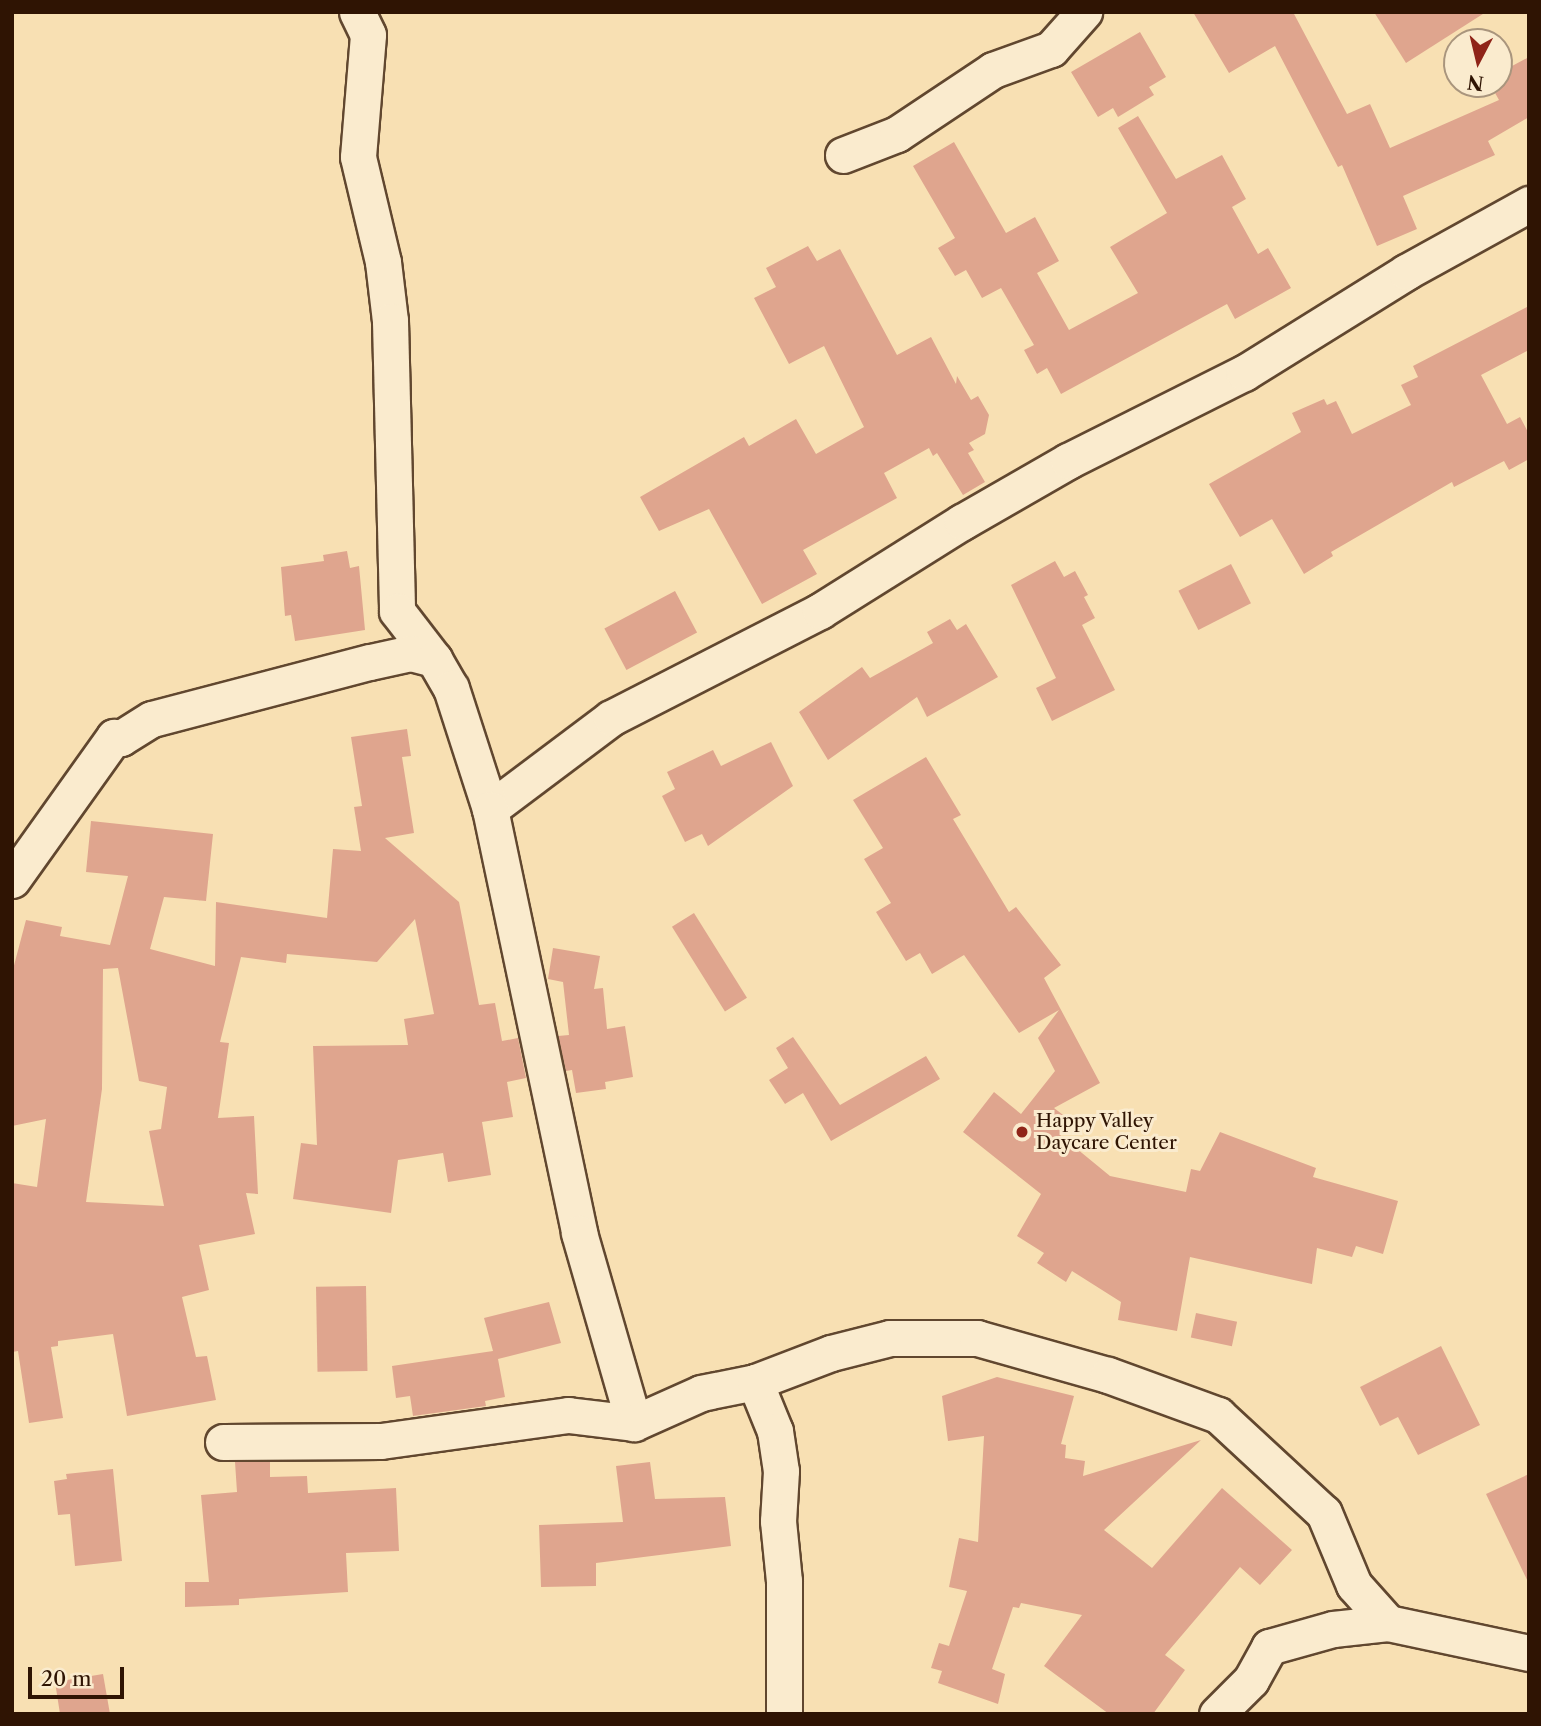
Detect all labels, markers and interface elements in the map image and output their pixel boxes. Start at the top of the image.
north arrow [1443,28,1513,98]
text: N [1466,70,1485,95]
place label: Happy Valley Daycare Center [1036,1110,1177,1154]
marker: Happy Valley Daycare Center [1014,1124,1030,1140]
scale bar [32,1652,128,1696]
text: 20 m [41,1666,92,1691]

